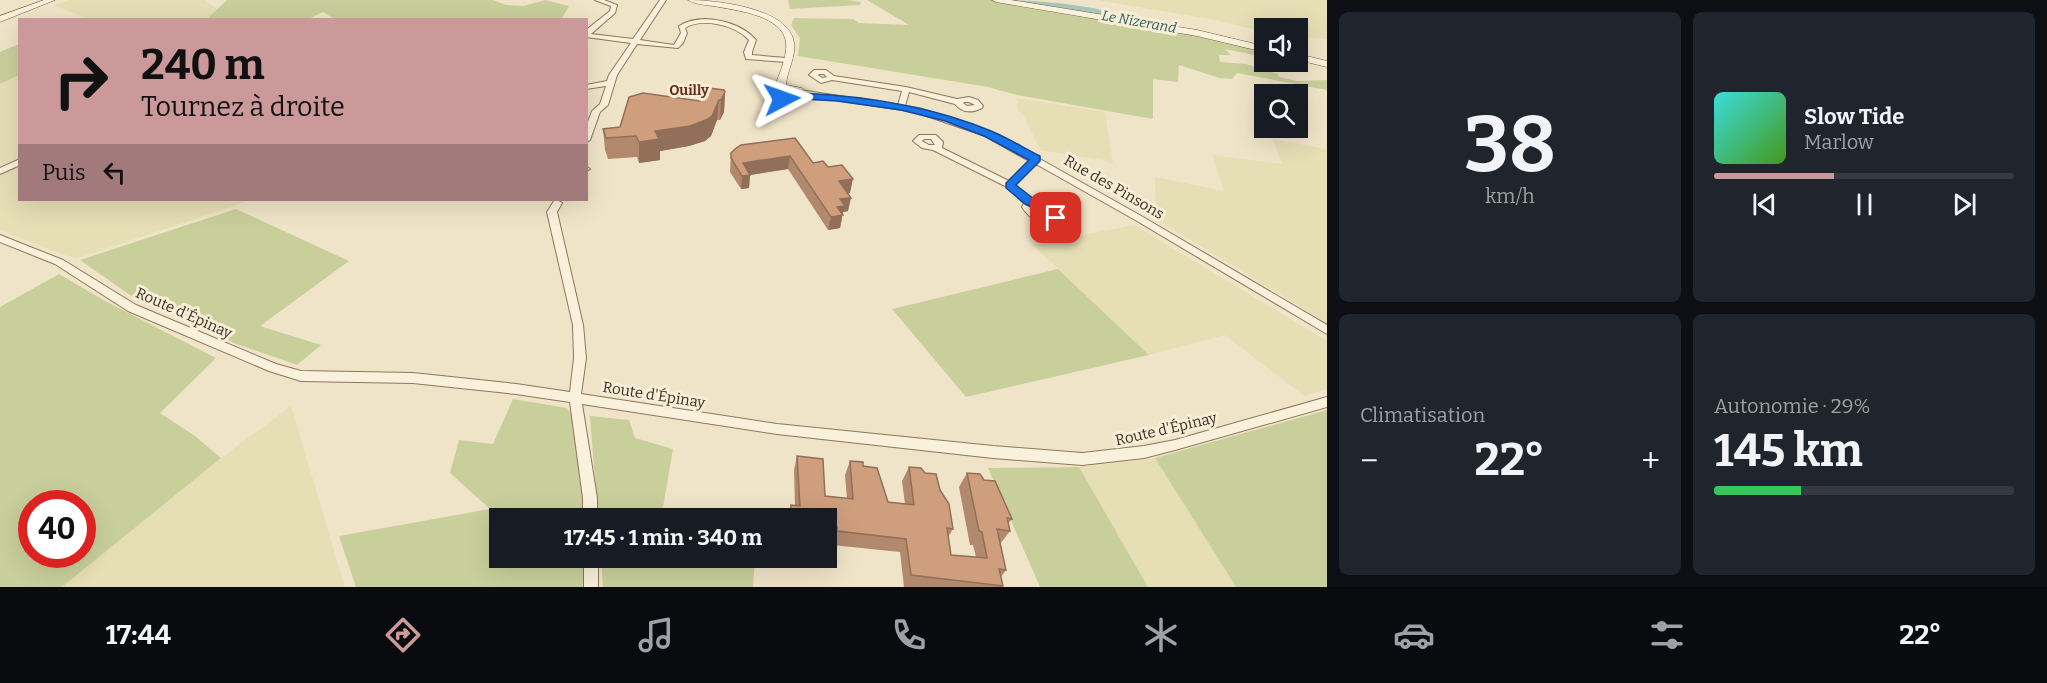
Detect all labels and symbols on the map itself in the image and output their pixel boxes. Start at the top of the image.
water label: Le Nizerand [1100,7,1178,37]
position arrow [750,67,814,131]
district label: Ouilly [669,82,709,99]
street label: Rue des Pinsons [1061,151,1167,223]
pin [1030,192,1081,243]
street label: Route d'Épinay [133,284,235,342]
street label: Route d'Épinay [601,378,707,412]
street label: Route d'Épinay [1113,409,1219,449]
speed limit sign: 40 [18,490,96,568]

